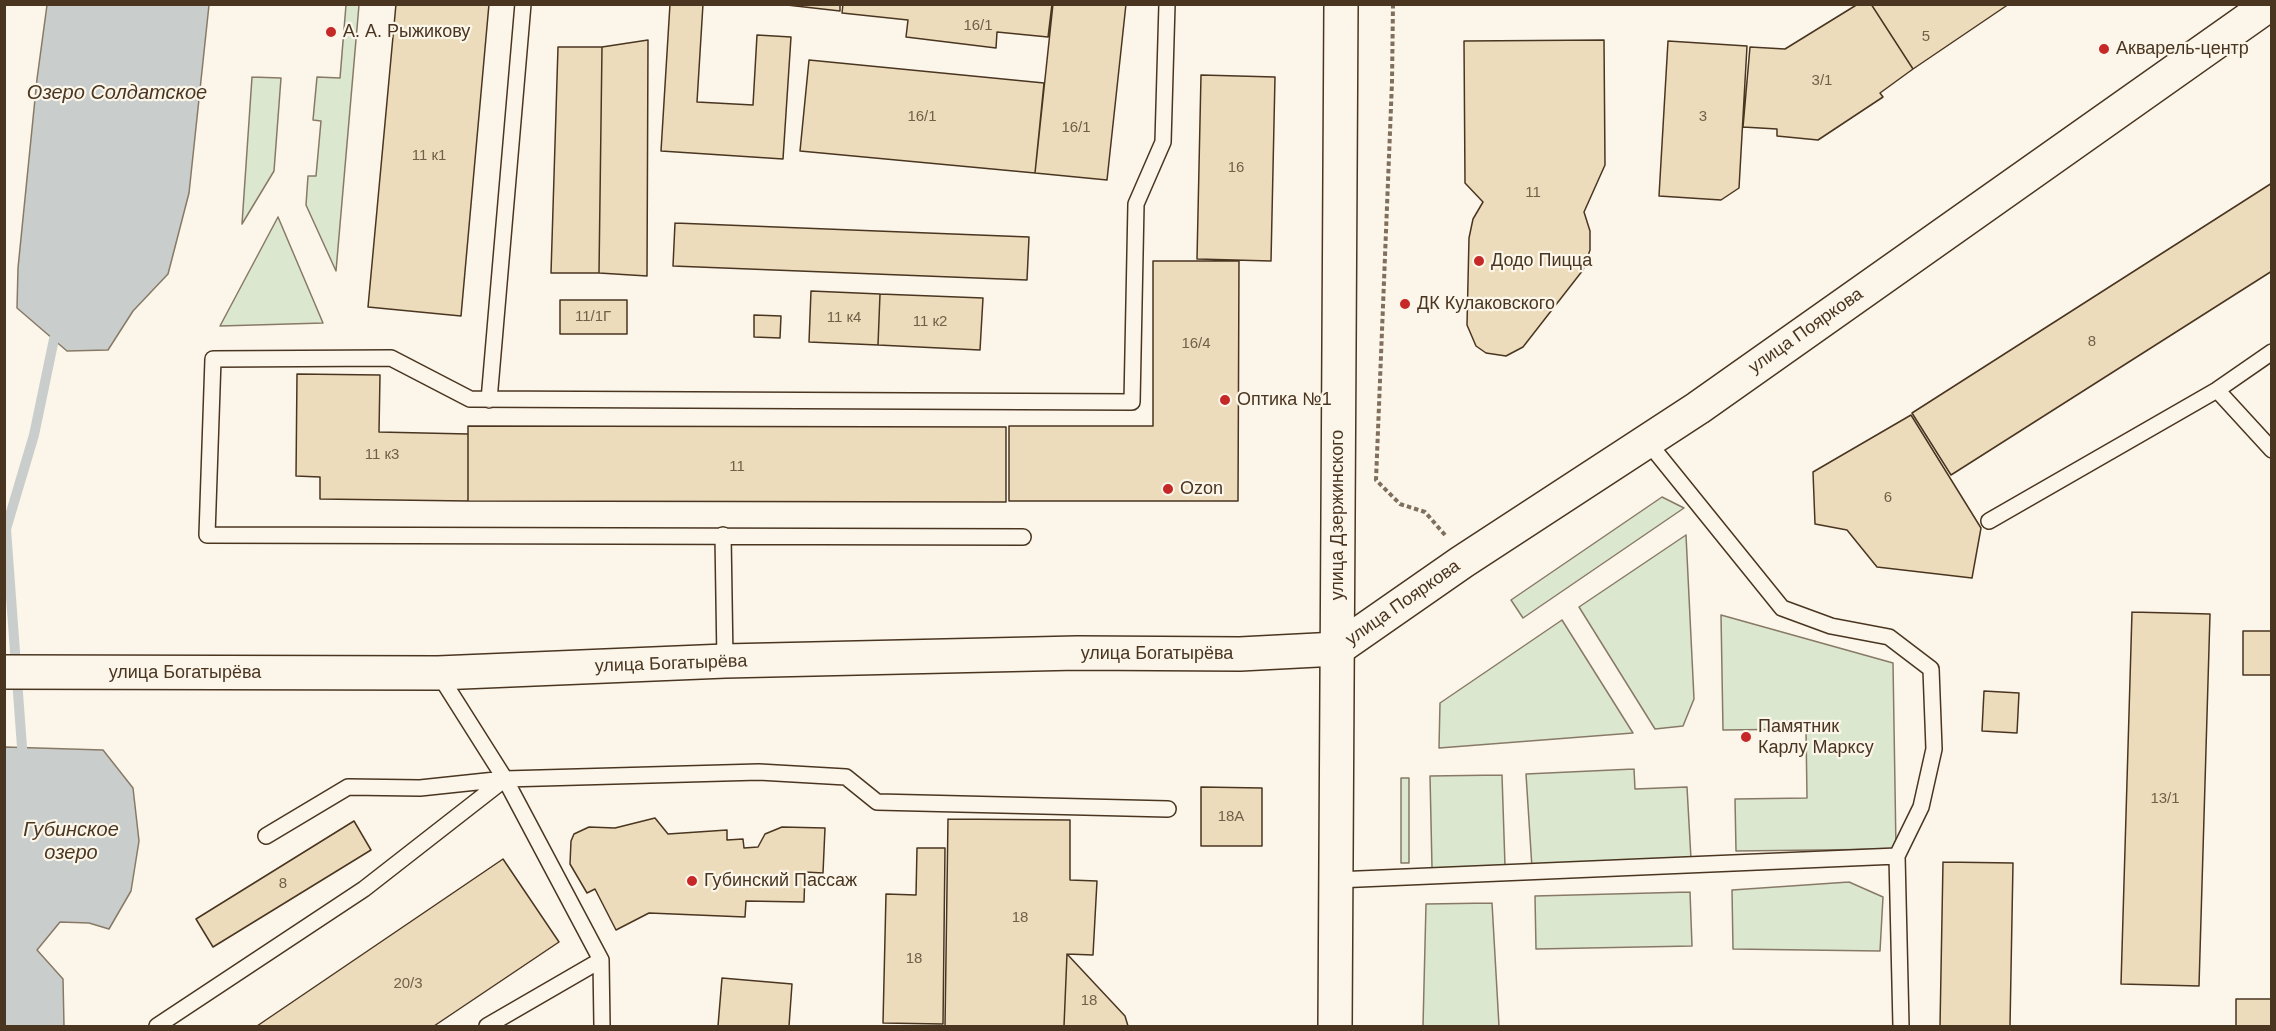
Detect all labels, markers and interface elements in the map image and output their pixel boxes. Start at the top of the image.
house number: 16/1 [963,17,993,35]
place label: А. А. Рыжикову [343,21,470,43]
marker: А. А. Рыжикову [324,25,338,39]
house number: 5 [1922,28,1930,46]
place label: Акварель-центр [2116,38,2249,60]
marker: Акварель-центр [2097,42,2111,56]
house number: 3/1 [1812,72,1832,90]
water label: Озеро Солдатское [27,81,207,105]
house number: 16/1 [907,108,937,126]
house number: 3 [1699,108,1707,126]
house number: 16/1 [1061,119,1091,137]
house number: 11 к1 [412,147,446,165]
house number: 16 [1228,159,1244,177]
house number: 11 [1525,184,1541,202]
place label: Додо Пицца [1491,250,1592,272]
marker: Додо Пицца [1472,254,1486,268]
street label: улица Пояркова [1745,284,1867,378]
place label: ДК Кулаковского [1417,293,1555,315]
marker: ДК Кулаковского [1398,297,1412,311]
house number: 11/1Г [575,308,611,326]
house number: 11 к4 [827,309,861,327]
house number: 11 к2 [913,313,947,331]
house number: 8 [2088,333,2096,351]
house number: 16/4 [1181,335,1211,353]
place label: Оптика №1 [1237,389,1332,411]
marker: Оптика №1 [1218,393,1232,407]
street label: улица Дзержинского [1327,430,1349,600]
house number: 11 к3 [365,446,399,464]
house number: 11 [729,458,745,476]
place label: Ozon [1180,478,1223,500]
marker: Ozon [1161,482,1175,496]
house number: 6 [1884,489,1892,507]
street label: улица Пояркова [1342,556,1464,650]
street label: улица Богатырёва [1081,643,1233,665]
street label: улица Богатырёва [594,651,748,677]
street label: улица Богатырёва [109,662,261,684]
place label: Памятник Карлу Марксу [1758,716,1874,758]
marker: Памятник Карлу Марксу [1739,730,1753,744]
house number: 13/1 [2150,790,2180,808]
house number: 18А [1218,808,1244,826]
water label: Губинское озеро [23,818,119,865]
place label: Губинский Пассаж [704,870,857,892]
marker: Губинский Пассаж [685,874,699,888]
house number: 8 [279,875,287,893]
house number: 18 [1012,909,1028,927]
house number: 18 [906,950,922,968]
house number: 20/3 [393,975,423,993]
house number: 18 [1081,992,1097,1010]

